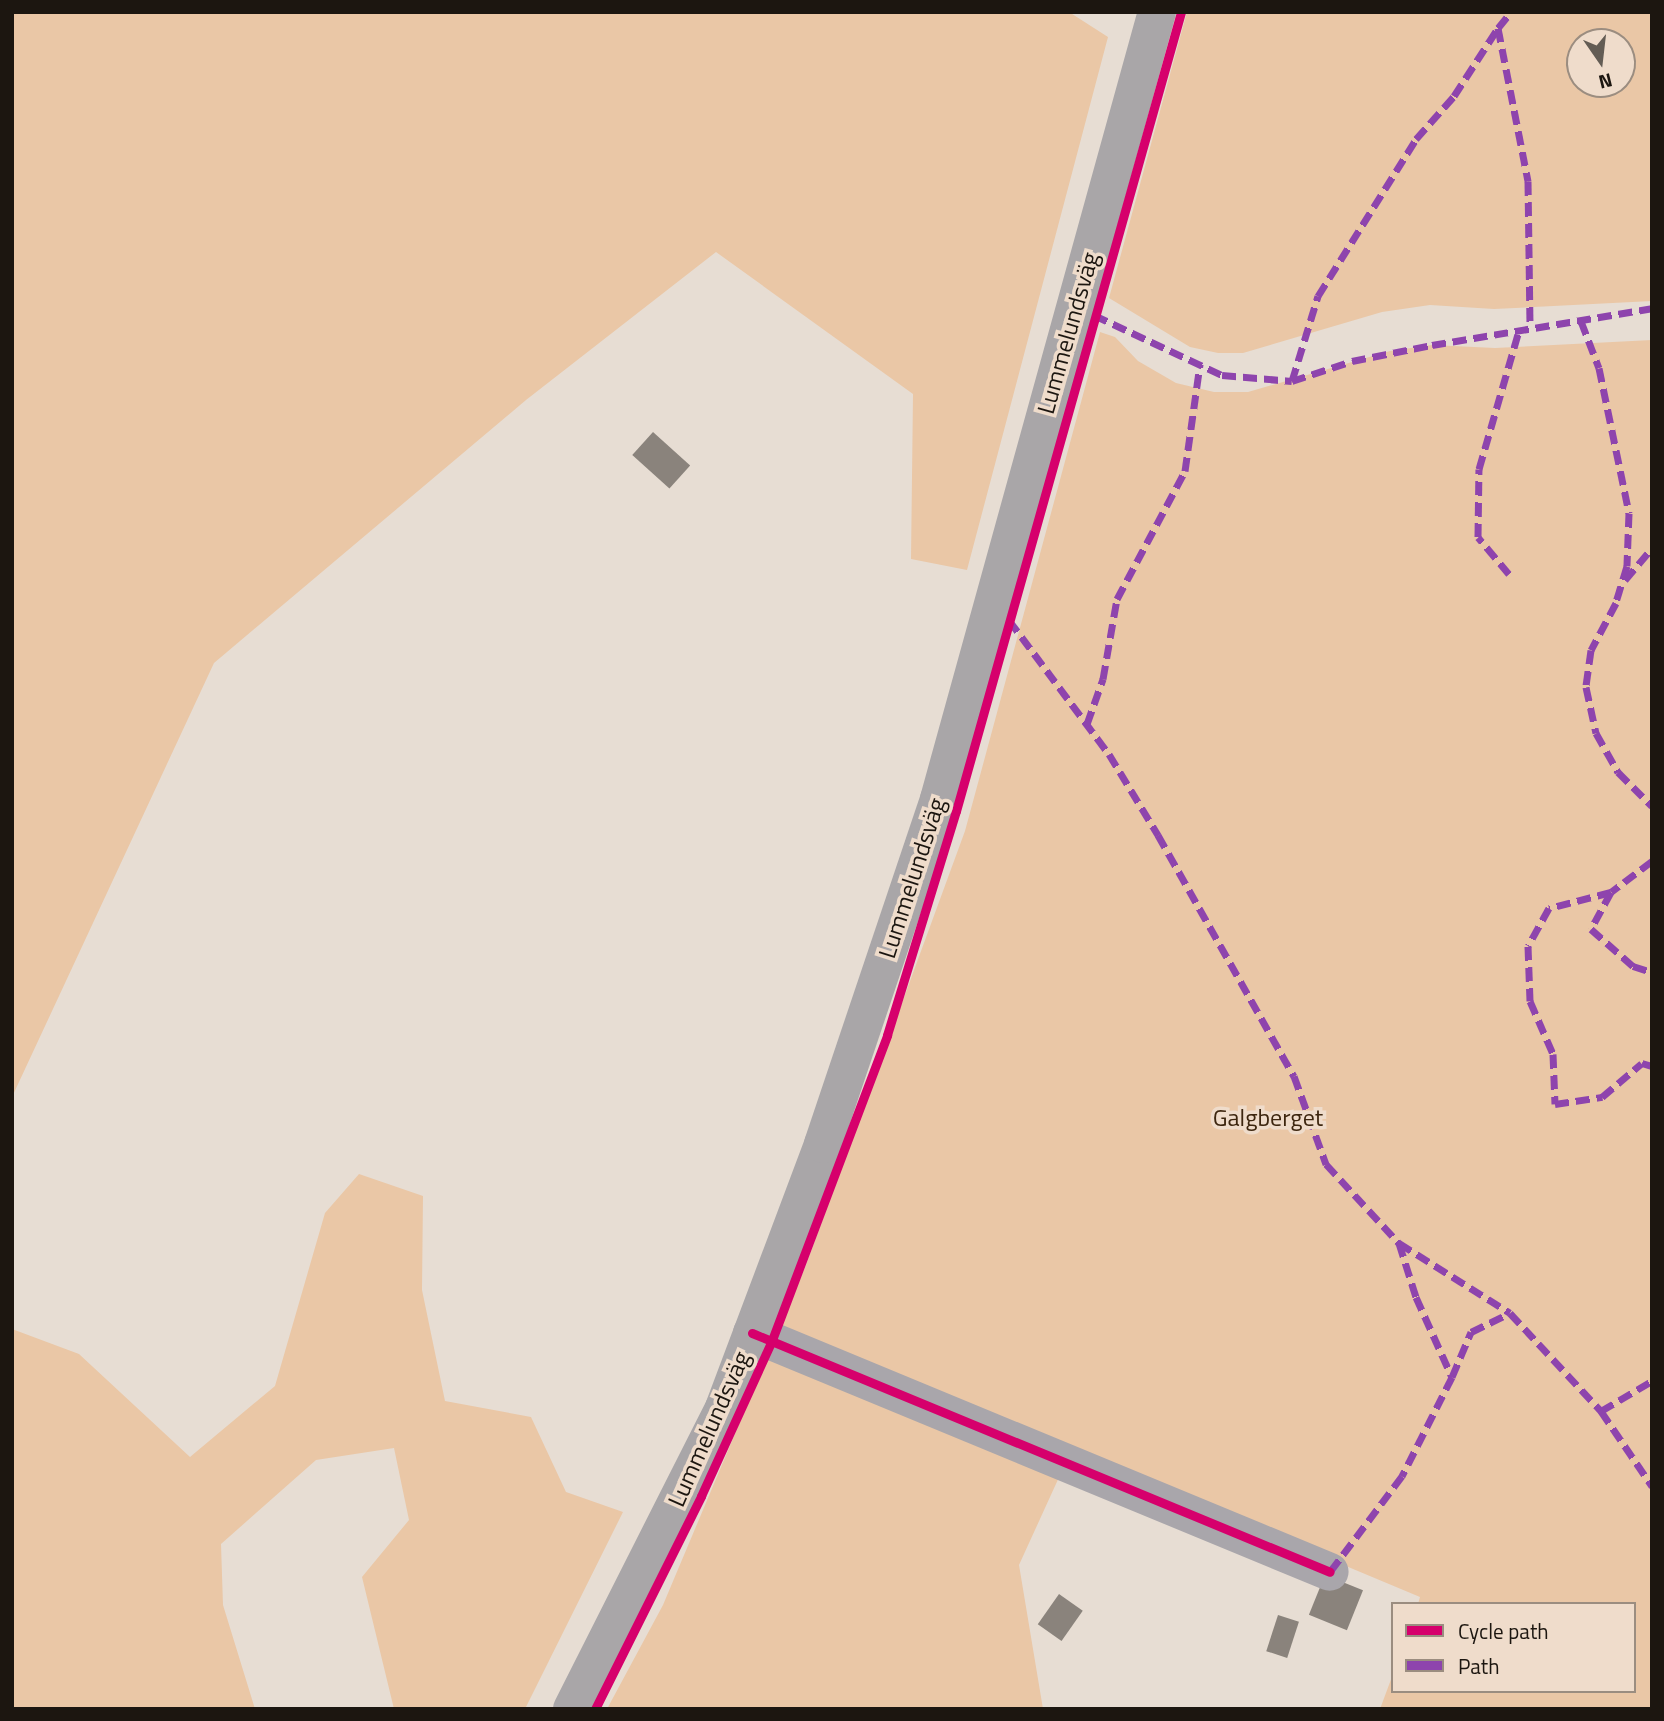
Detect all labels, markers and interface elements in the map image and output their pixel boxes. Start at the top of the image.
north arrow [1566,28,1636,98]
text: N [1596,66,1616,98]
street label: Lummelundsväg [1031,249,1105,417]
street label: Lummelundsväg [873,794,951,962]
park label: Galgberget [1213,1104,1323,1132]
street label: Lummelundsväg [662,1347,756,1511]
legend [1391,1602,1636,1693]
text: Cycle path [1458,1615,1549,1647]
text: Path [1458,1650,1500,1682]

